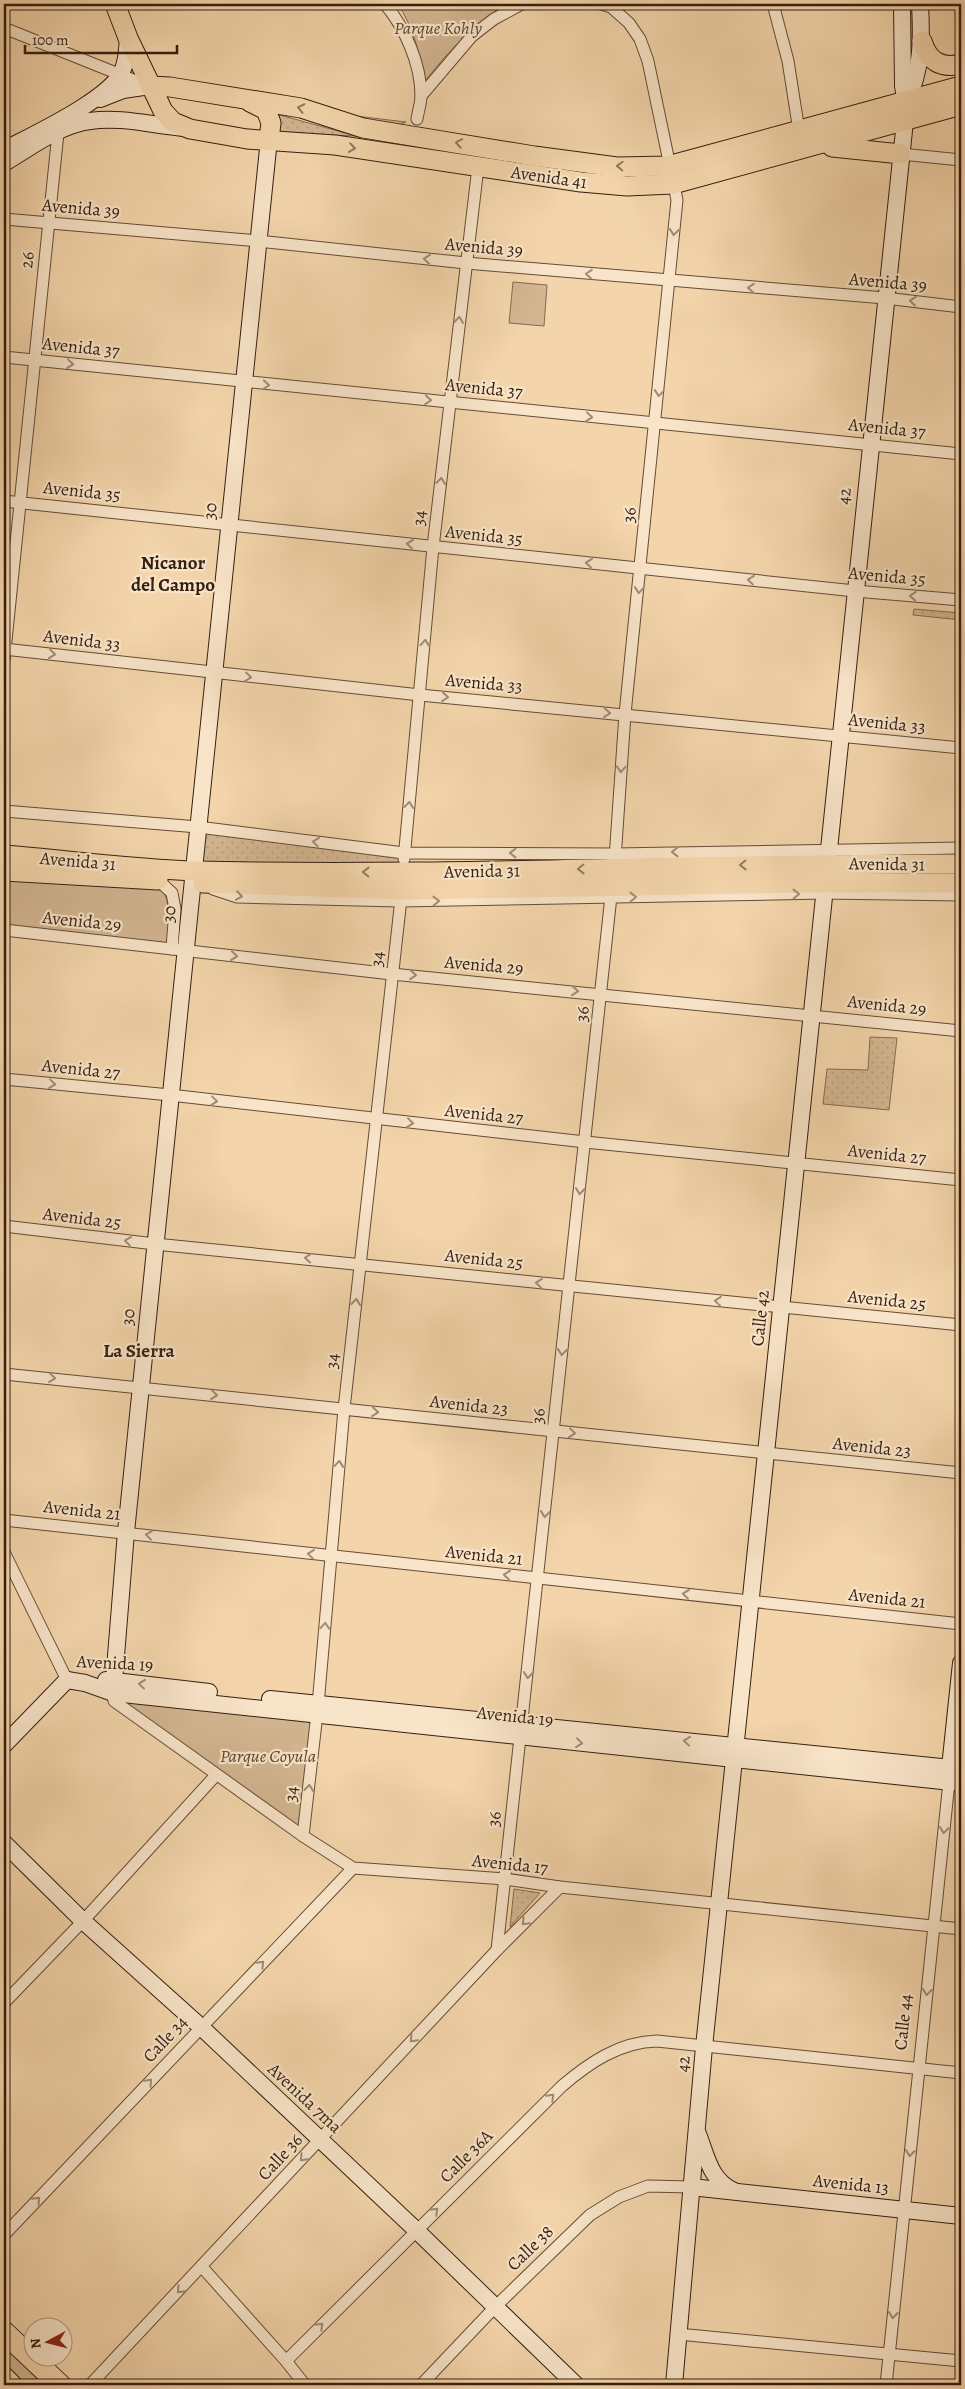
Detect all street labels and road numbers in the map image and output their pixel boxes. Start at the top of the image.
street label: Avenida 41 [508,160,589,194]
street label: Avenida 39 [40,193,121,223]
street label: Avenida 39 [443,232,524,262]
street label: 26 [14,250,40,270]
street label: Avenida 39 [847,267,928,297]
street label: Avenida 37 [40,331,121,363]
street label: Avenida 37 [443,372,524,404]
street label: Avenida 37 [846,412,927,444]
street label: Avenida 35 [41,475,122,507]
street label: 42 [831,486,857,506]
street label: 30 [197,501,223,521]
street label: 36 [616,506,642,524]
street label: 34 [406,509,432,527]
street label: Avenida 35 [443,519,524,551]
street label: Avenida 35 [846,561,927,591]
street label: Avenida 33 [41,623,122,657]
street label: Avenida 33 [443,668,524,698]
street label: Avenida 33 [846,707,927,739]
street label: Avenida 31 [38,846,117,876]
street label: Avenida 31 [848,851,925,877]
street label: Avenida 31 [443,858,520,884]
street label: 30 [156,904,182,924]
street label: Avenida 29 [40,905,123,937]
street label: 34 [364,950,390,968]
street label: Avenida 29 [442,950,525,980]
street label: Avenida 29 [845,989,928,1021]
street label: 36 [569,1005,595,1023]
street label: Avenida 27 [40,1053,122,1085]
street label: Avenida 27 [443,1098,525,1130]
street label: Avenida 27 [846,1138,928,1170]
street label: Avenida 25 [40,1201,123,1235]
street label: Avenida 25 [443,1243,524,1275]
street label: Avenida 25 [846,1284,927,1316]
street label: Calle 42 [745,1288,775,1347]
street label: 30 [115,1307,141,1327]
street label: 34 [319,1352,345,1370]
street label: Avenida 23 [428,1389,509,1421]
street label: 36 [525,1407,551,1425]
street label: Avenida 23 [831,1431,912,1463]
street label: Avenida 21 [41,1494,122,1526]
street label: Avenida 21 [443,1539,524,1571]
street label: Avenida 21 [846,1582,927,1614]
street label: Avenida 19 [75,1649,154,1677]
street label: Avenida 19 [475,1700,554,1732]
street label: 34 [278,1785,304,1803]
street label: 36 [481,1810,507,1828]
street label: Avenida 17 [470,1848,550,1880]
street label: Calle 44 [888,1993,918,2051]
street label: Calle 34 [137,2010,193,2068]
street label: 42 [670,2054,696,2073]
street label: Avenida 7ma [262,2057,348,2139]
street label: Calle 36A [434,2124,498,2188]
street label: Calle 36 [252,2128,308,2186]
street label: Avenida 13 [811,2168,890,2200]
street label: Calle 38 [501,2220,559,2276]

